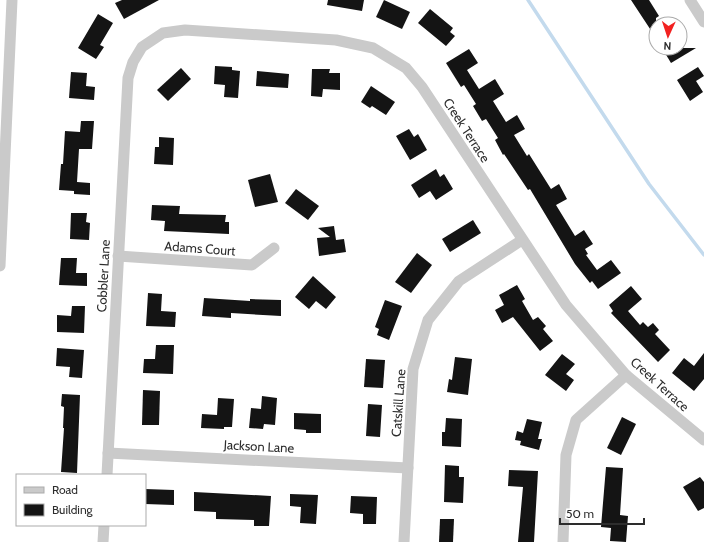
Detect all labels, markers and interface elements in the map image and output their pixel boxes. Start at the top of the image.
north arrow [648,16,688,56]
text: N [663,39,672,53]
street label: Creek Terrace [440,95,494,165]
street label: Adams Court [164,238,237,259]
street label: Cobbler Lane [93,239,113,313]
street label: Creek Terrace [627,354,693,415]
street label: Catskill Lane [388,368,408,438]
street label: Jackson Lane [222,436,295,456]
legend [16,474,146,526]
text: Road [52,482,78,497]
scale bar [560,500,644,526]
text: Building [52,502,94,517]
text: 50 m [566,506,594,521]

